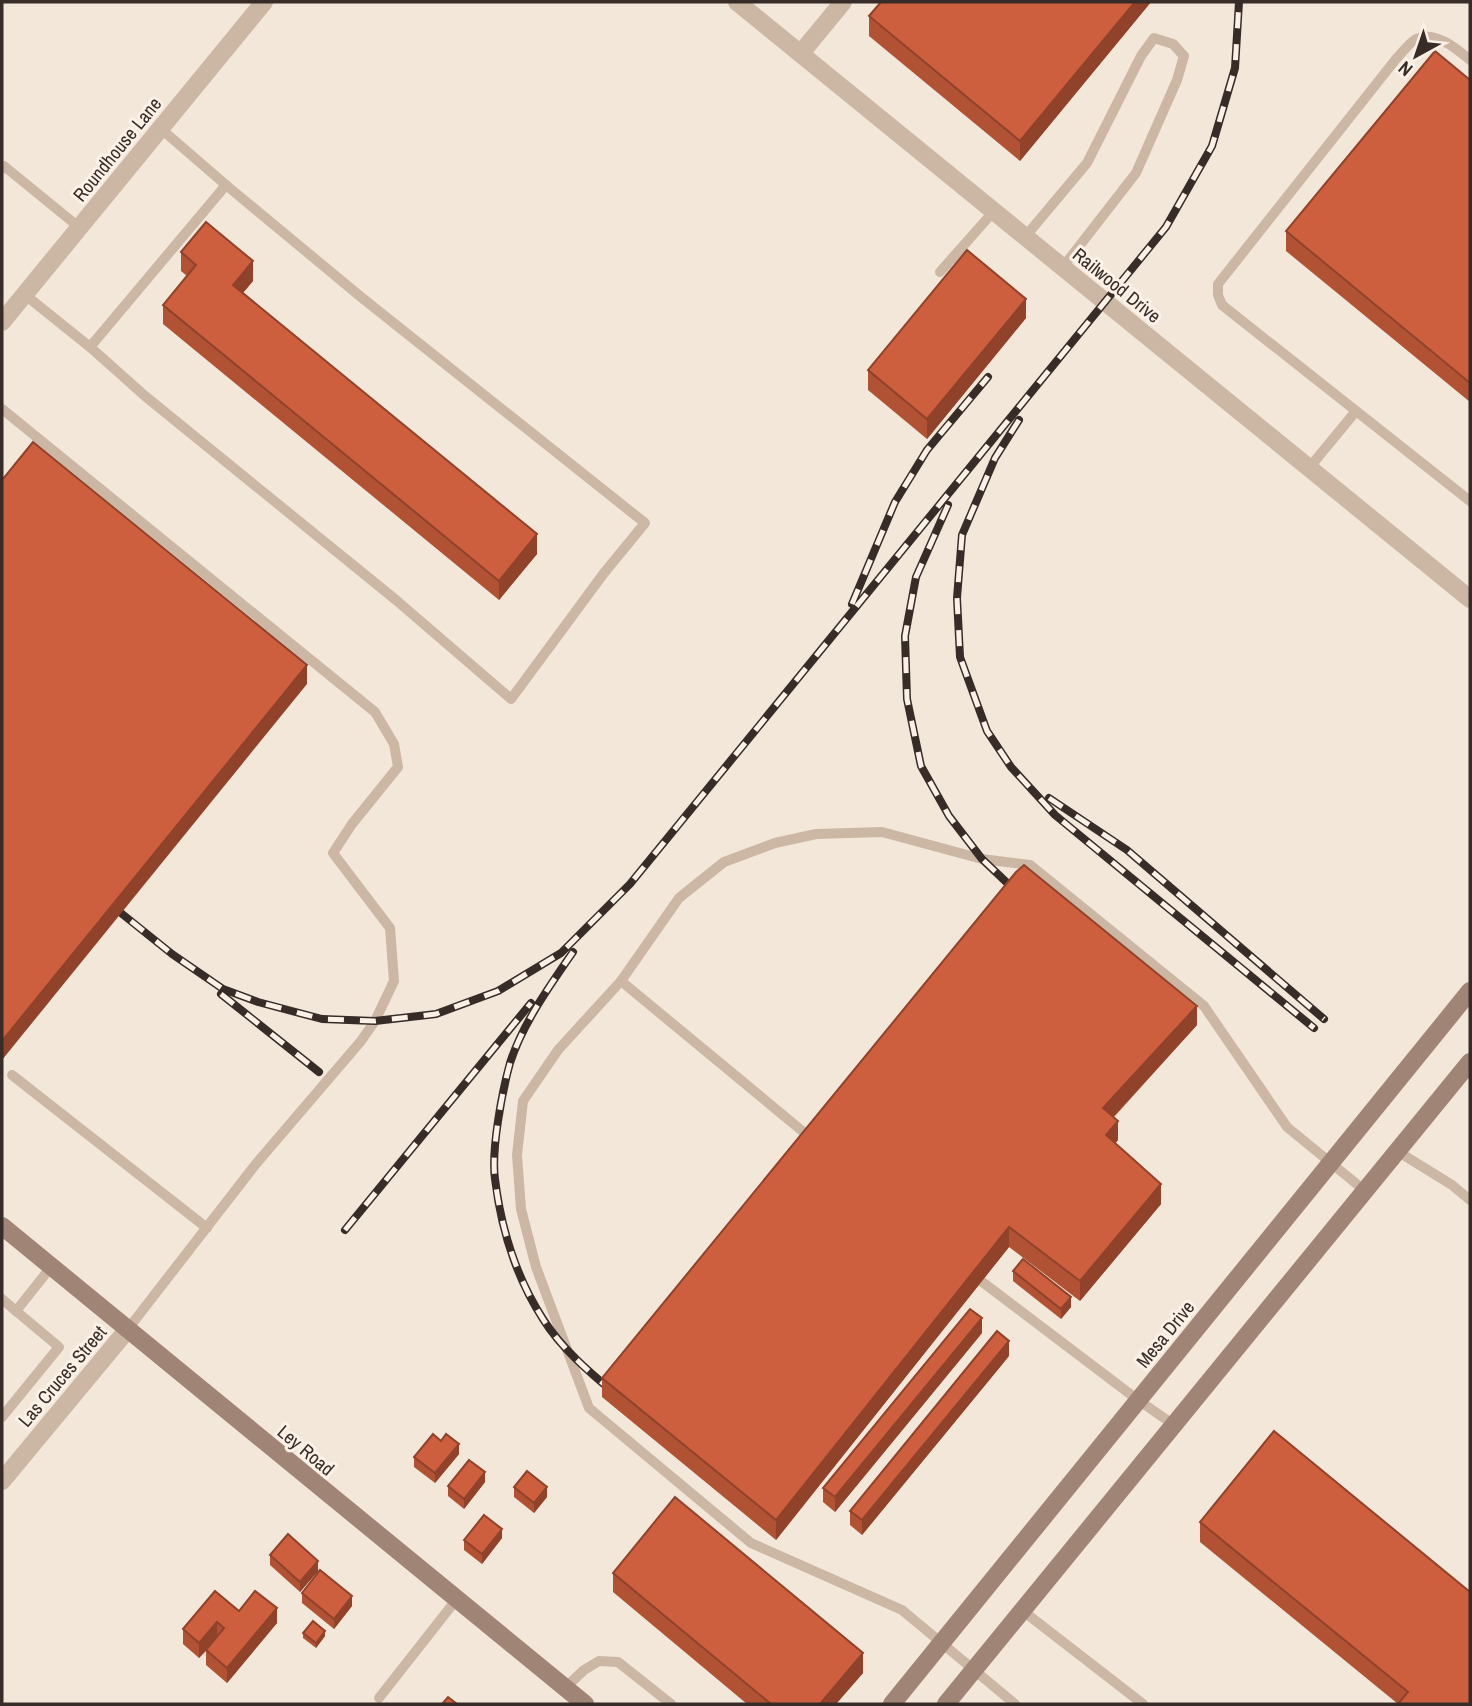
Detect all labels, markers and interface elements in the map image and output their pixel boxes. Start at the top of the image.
north arrow [1381,21,1451,91]
text: N [1392,55,1418,83]
street label: Roundhouse Lane [67,91,167,207]
street label: Railwood Drive [1067,241,1167,329]
street label: Mesa Drive [1130,1295,1200,1373]
street label: Las Cruces Street [12,1319,112,1432]
street label: Ley Road [272,1419,340,1481]

